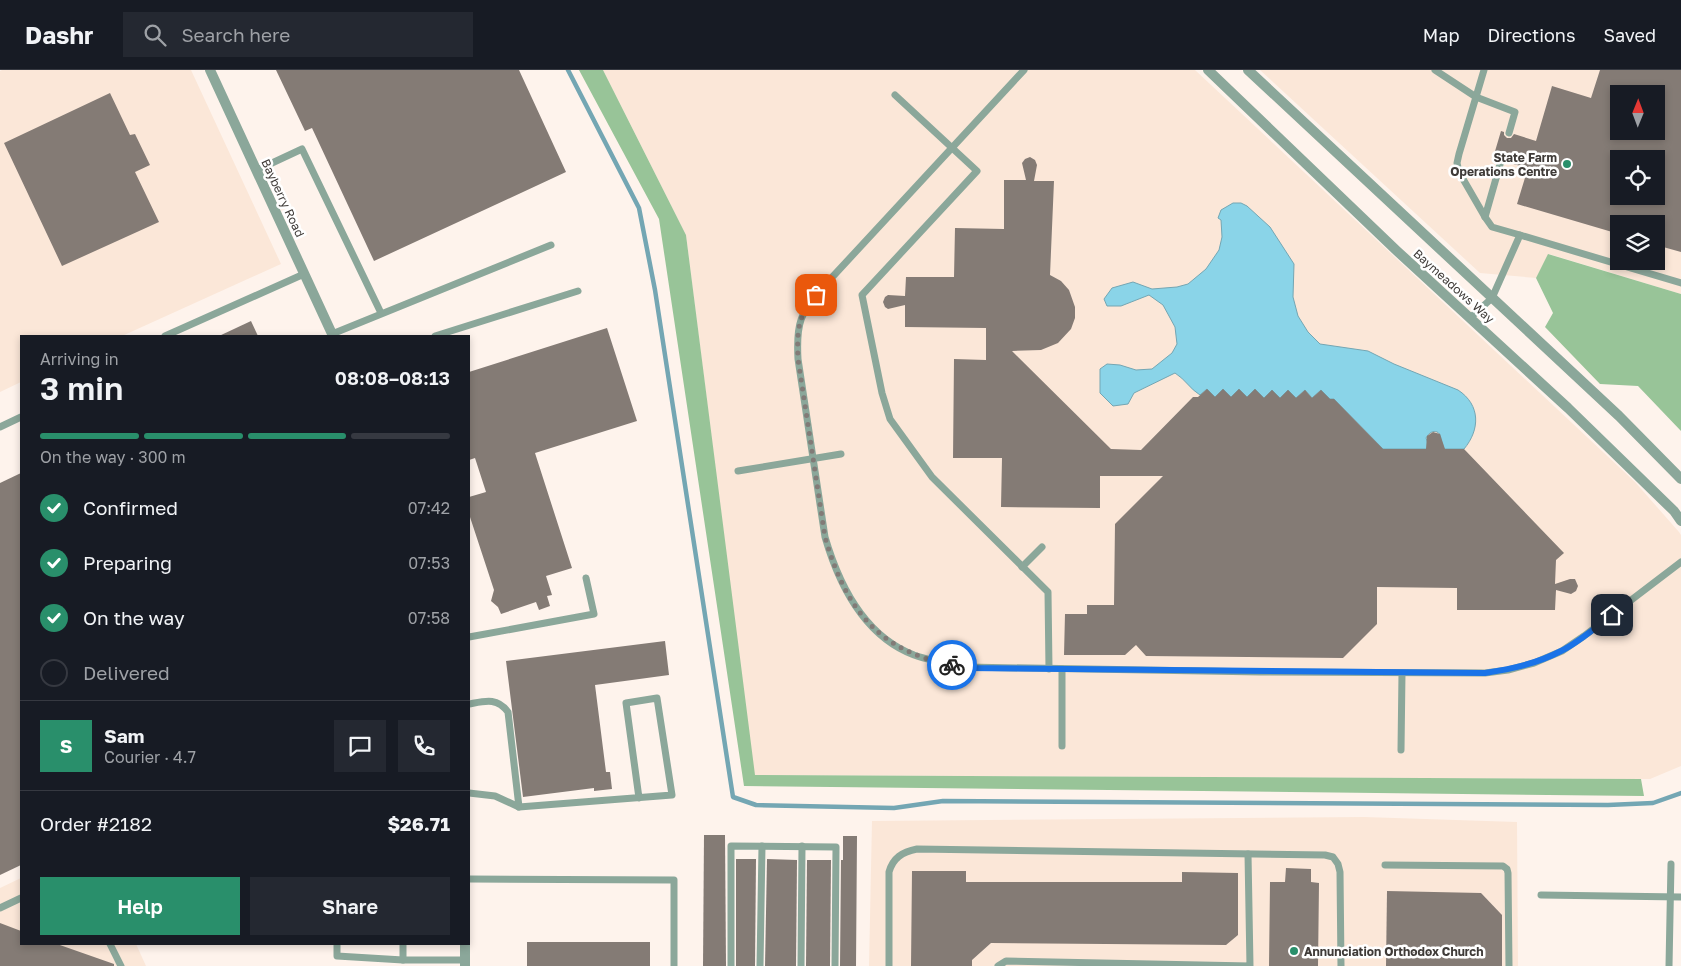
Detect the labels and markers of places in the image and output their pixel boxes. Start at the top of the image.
place label: State Farm Operations Centre [1450,150,1557,179]
marker: State Farm Operations Centre [1561,158,1573,170]
pin [795,274,837,316]
pin [1591,594,1633,636]
place label: Annunciation Orthodox Church [1304,944,1483,959]
marker: Annunciation Orthodox Church [1288,945,1300,957]

